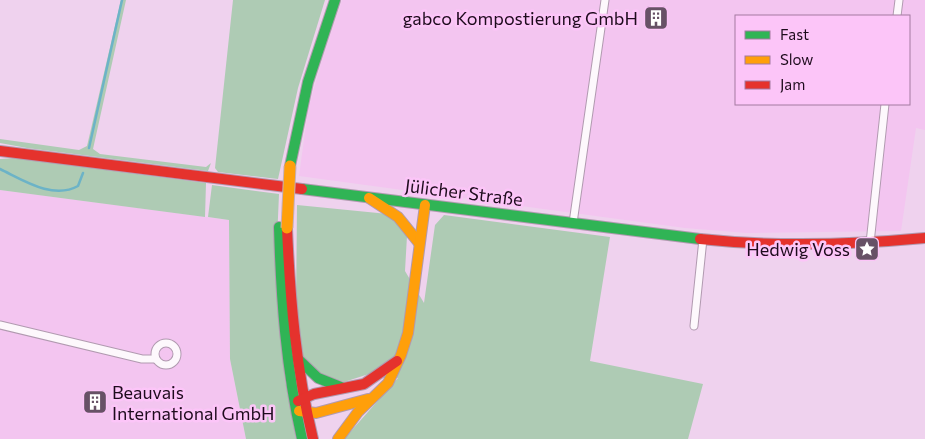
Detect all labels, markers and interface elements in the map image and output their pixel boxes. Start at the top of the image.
building icon: gabco Kompostierung GmbH [643,5,669,31]
place label: gabco Kompostierung GmbH [403,7,638,29]
legend [735,15,910,105]
text: Fast [780,25,809,43]
text: Slow [780,50,813,68]
text: Jam [780,75,805,93]
street label: Jülicher Straße [404,174,524,210]
place icon: Hedwig Voss [854,236,880,262]
place label: Hedwig Voss [746,238,850,260]
place label: Beauvais International GmbH [112,381,275,424]
building icon: Beauvais International GmbH [82,389,108,415]

